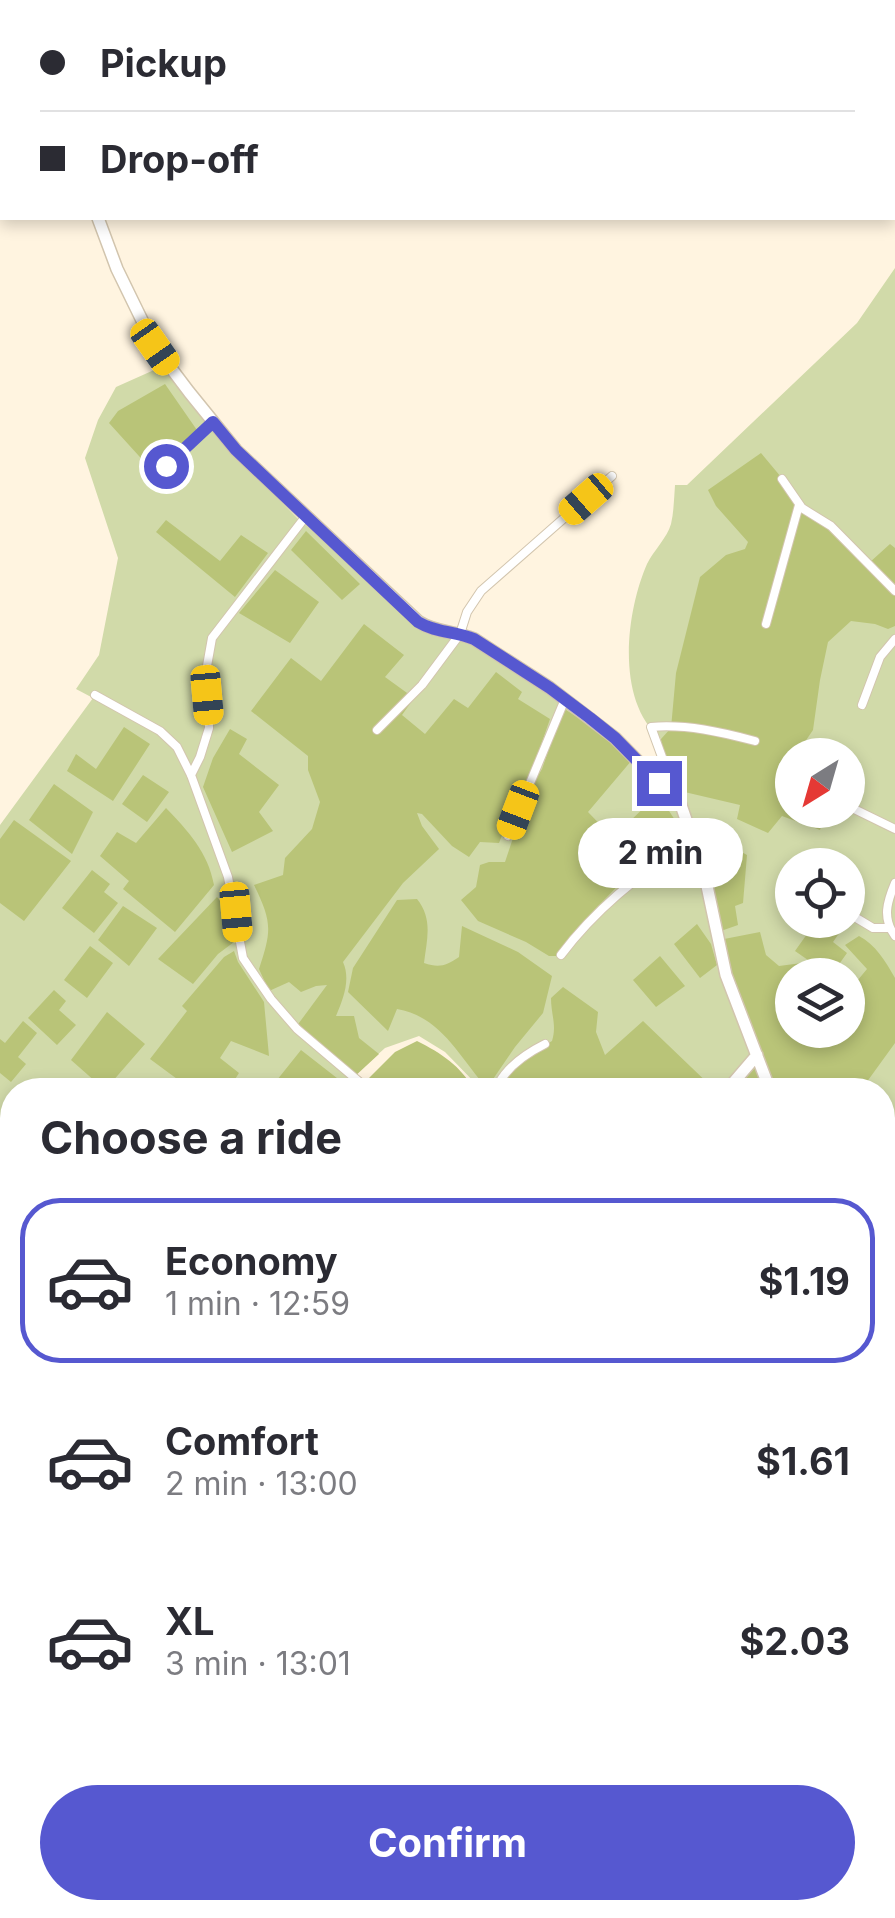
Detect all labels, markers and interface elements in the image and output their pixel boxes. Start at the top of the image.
text: Pickup [100,40,227,86]
text: Drop-off [100,136,259,182]
car [126,314,184,380]
route start [144,444,189,489]
car [554,468,618,530]
car [189,664,225,726]
north arrow [775,738,865,828]
map controls [775,738,865,1048]
route end [637,761,682,806]
car [493,777,543,843]
callout: 2 min [576,818,742,888]
text: 2 min [618,833,703,872]
button: locate [775,848,865,938]
car [218,881,254,943]
button: layers [775,958,865,1048]
text: Choose a ride [40,1110,342,1165]
icon: car [45,1236,135,1326]
text: Economy [165,1238,338,1284]
text: $1.19 [758,1258,850,1304]
text: 1 min · 12:59 [165,1284,350,1323]
icon: car [45,1416,135,1506]
text: Comfort [165,1418,319,1464]
text: $1.61 [756,1438,850,1484]
text: 2 min · 13:00 [165,1464,358,1503]
icon: car [45,1596,135,1686]
text: XL [165,1598,215,1644]
text: $2.03 [739,1618,850,1664]
text: 3 min · 13:01 [165,1644,351,1683]
button: Confirm [40,1785,855,1900]

